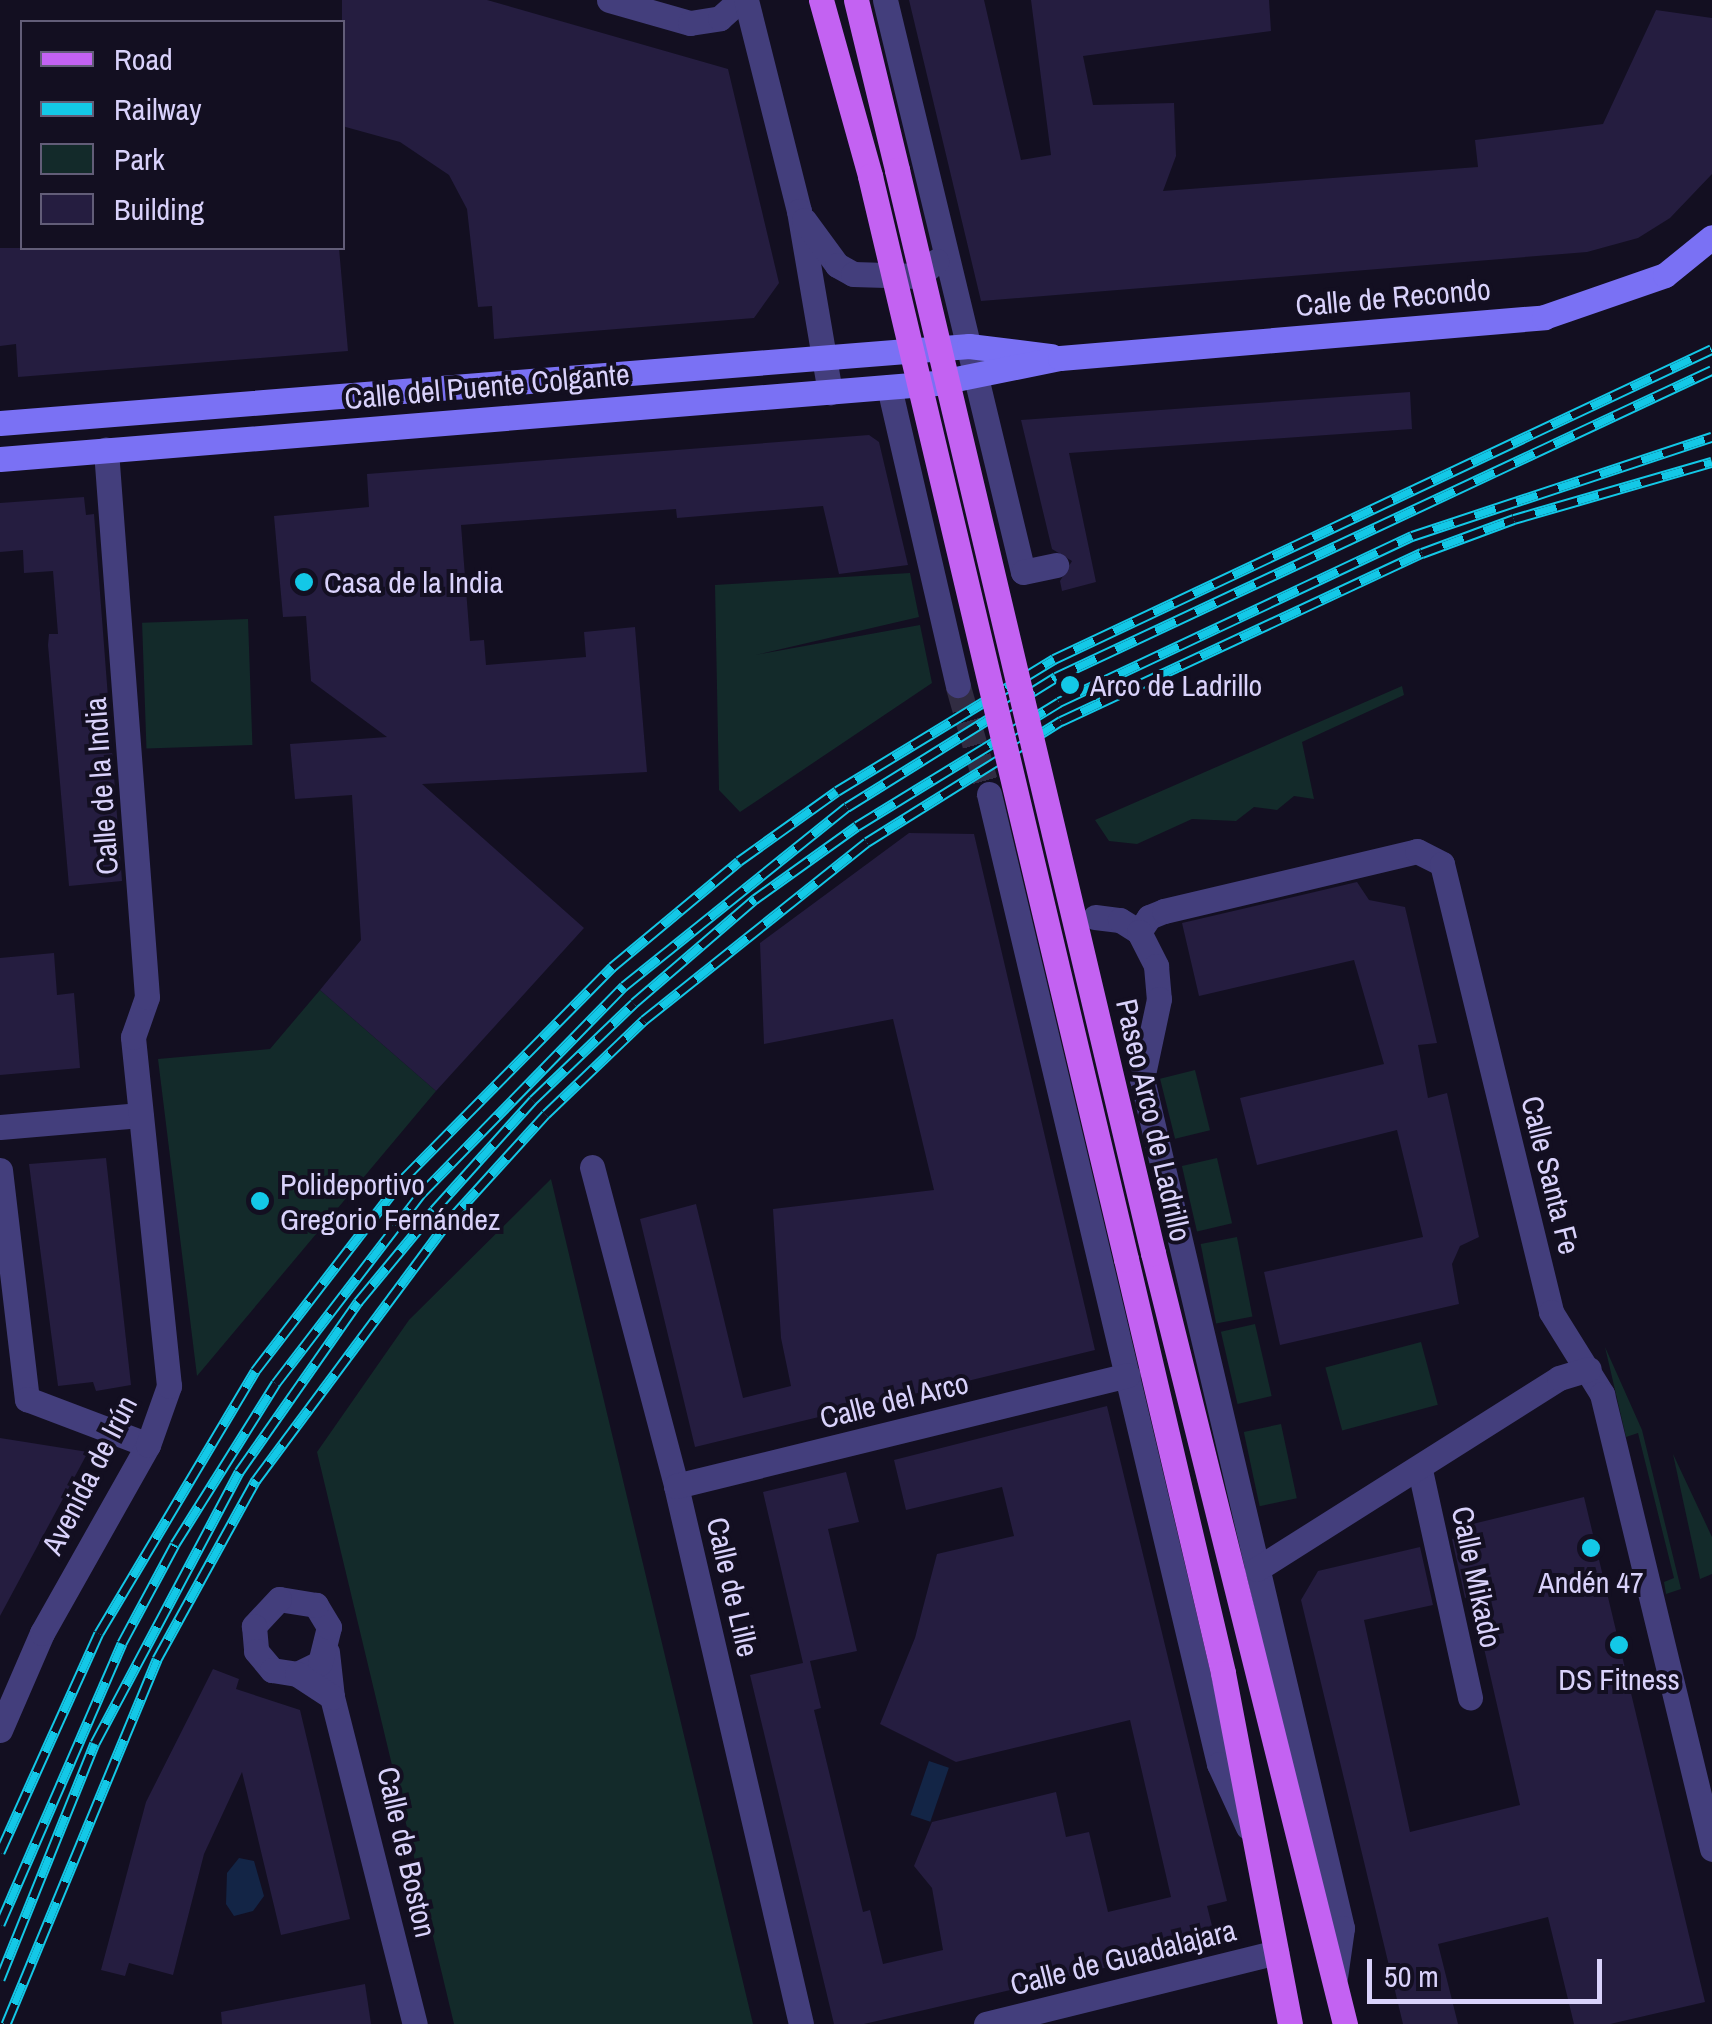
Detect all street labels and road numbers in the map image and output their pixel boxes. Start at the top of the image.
street label: Calle de Recondo [1294,271,1492,323]
street label: Calle del Puente Colgante [343,356,631,416]
street label: Calle de la India [77,696,125,876]
street label: Paseo Arco de Ladrillo [1108,995,1200,1245]
street label: Calle Santa Fe [1514,1092,1588,1258]
street label: Calle del Arco [815,1364,973,1436]
street label: Avenida de Irún [34,1390,144,1560]
street label: Calle Mikado [1444,1503,1510,1651]
street label: Calle de Lille [699,1514,767,1660]
street label: Calle de Boston [370,1763,444,1941]
street label: Calle de Guadalajara [1007,1912,1239,2002]

